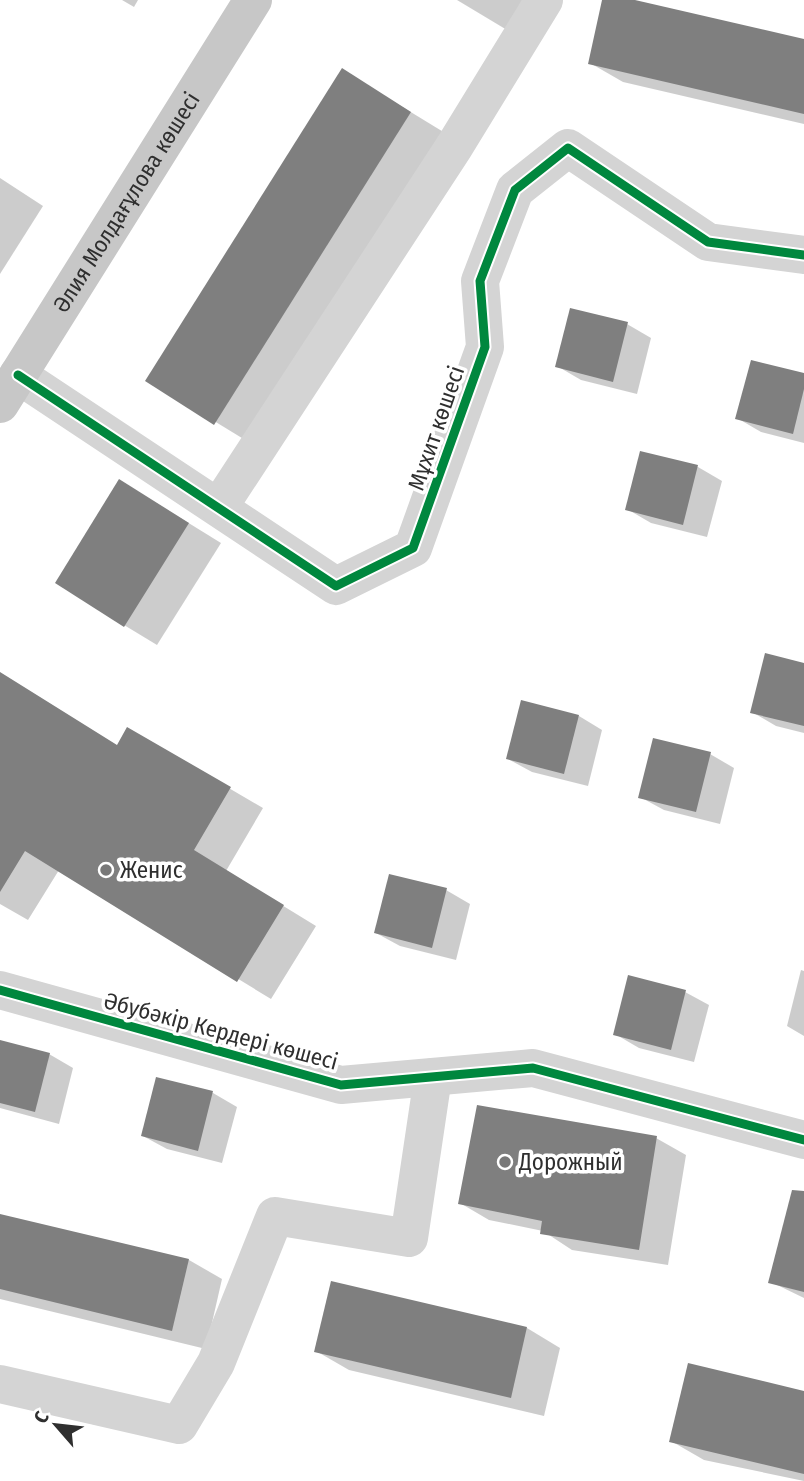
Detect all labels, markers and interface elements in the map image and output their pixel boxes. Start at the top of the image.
street label: Әлия Молдағұлова көшесі [47,87,206,318]
street label: Мұхит көшесі [402,362,470,494]
place label: Женис [120,856,183,884]
marker: Женис [98,862,114,878]
street label: Әбубәкір Кердері көшесі [101,986,341,1076]
place label: Дорожный [518,1148,623,1176]
marker: Дорожный [497,1154,513,1170]
north arrow [21,1390,91,1460]
text: С [29,1407,54,1427]

